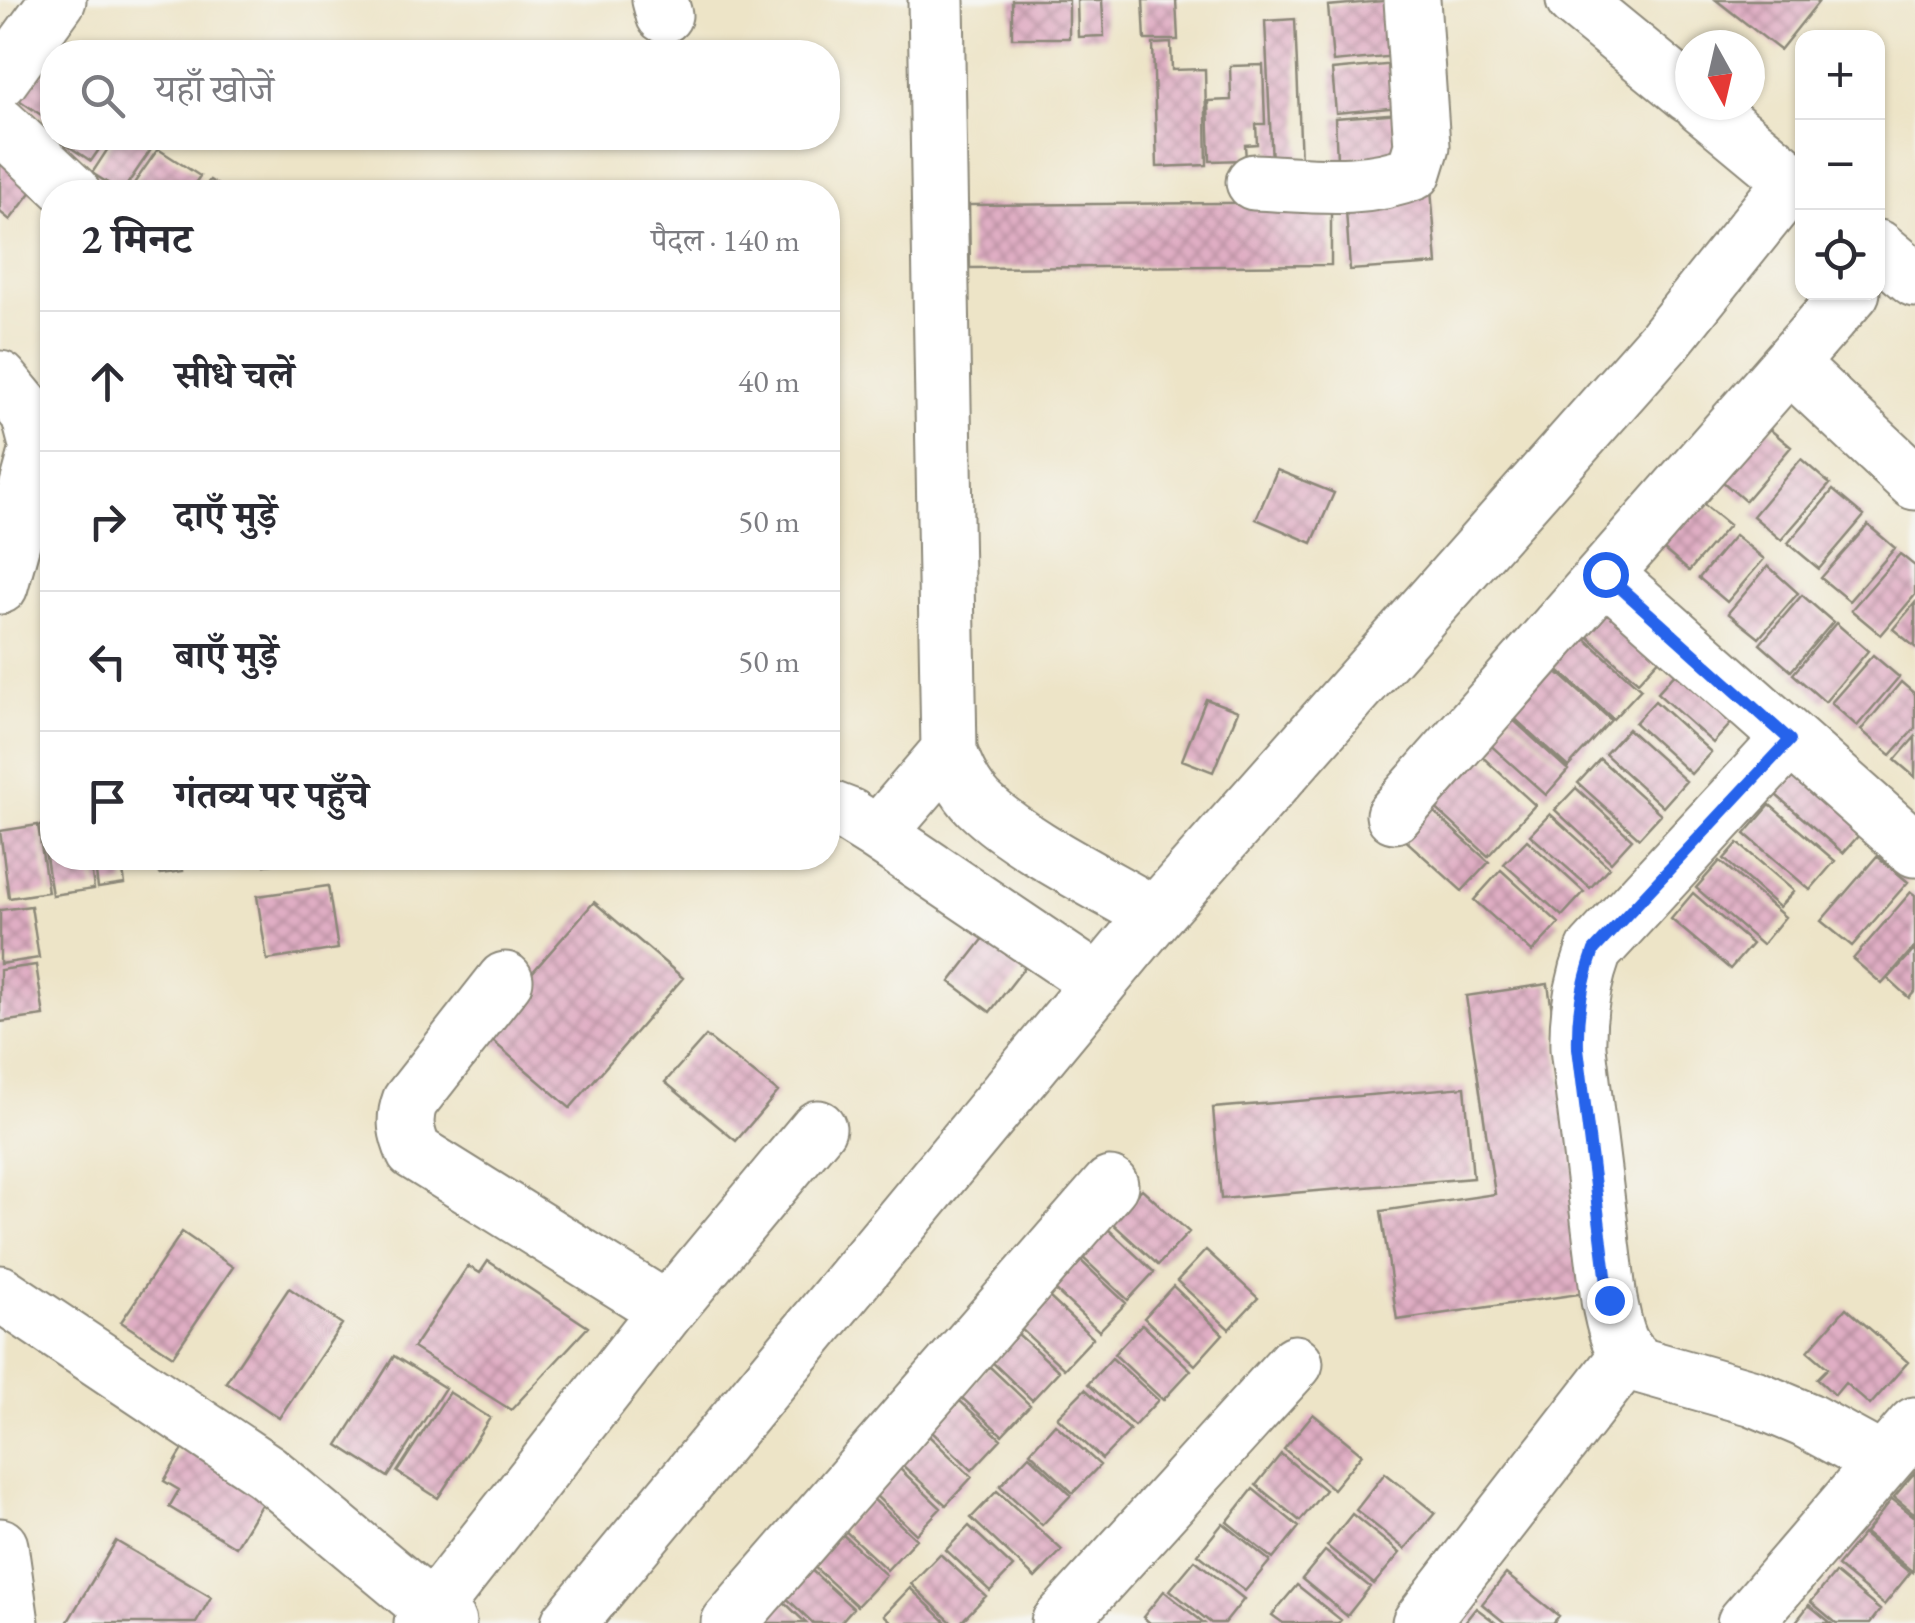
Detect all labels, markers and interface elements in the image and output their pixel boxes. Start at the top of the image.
north arrow [1675,30,1765,120]
map controls [1795,30,1885,300]
button: + [1795,30,1885,120]
search box [40,40,840,150]
text: यहाँ खोजें [155,64,274,113]
icon: search [75,68,130,123]
button: − [1795,120,1885,210]
button: locate [1795,210,1885,300]
text: 2 मिनट [80,211,192,266]
text: पैदल · 140 m [651,219,800,261]
text: सीधे चलें [175,350,294,399]
icon: ahead [80,354,135,409]
text: 40 m [738,360,800,402]
text: दाएँ मुड़ें [175,490,277,539]
icon: right [80,494,135,549]
text: 50 m [738,500,800,542]
route start [1583,552,1629,598]
text: बाएँ मुड़ें [175,630,278,679]
icon: left [80,634,135,689]
text: 50 m [738,640,800,682]
text: गंतव्य पर पहुँचे [175,770,369,819]
icon: arrive [80,774,135,829]
route end [1587,1278,1633,1324]

